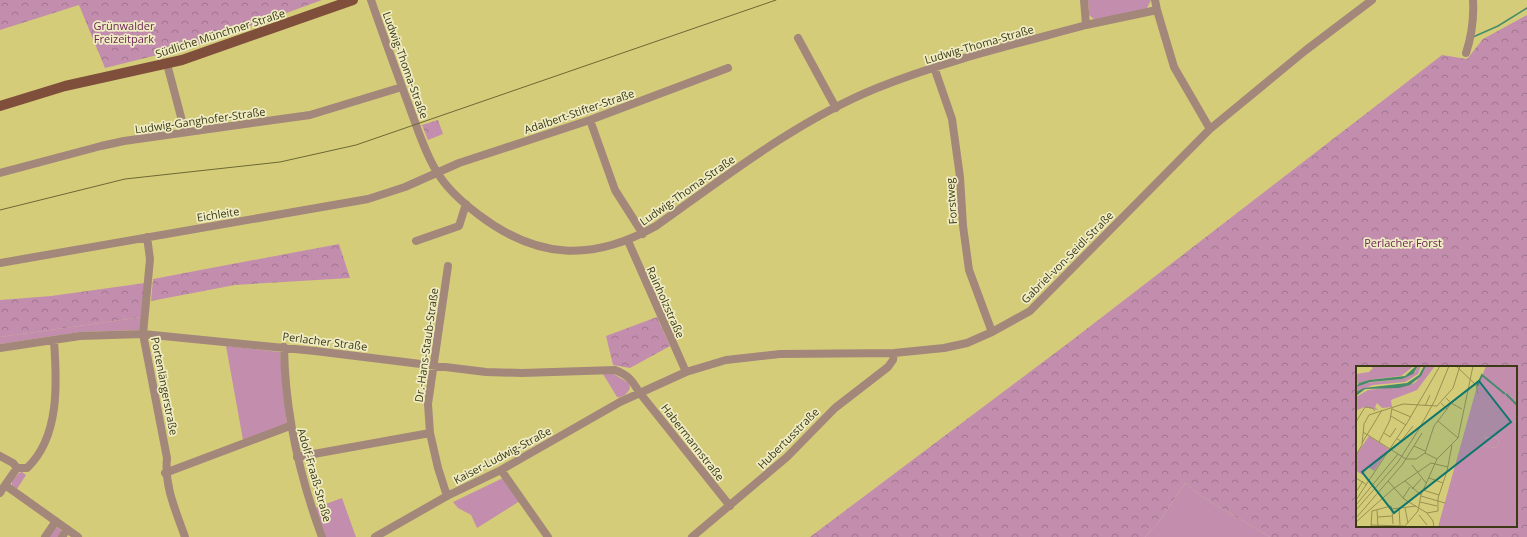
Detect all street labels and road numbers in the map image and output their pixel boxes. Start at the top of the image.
street label: Südliche Münchner Straße [153,5,287,61]
street label: Ludwig-Thoma-Straße [380,9,432,121]
street label: Ludwig-Thoma-Straße [923,21,1035,67]
street label: Adalbert-Stifter-Straße [522,85,636,137]
street label: Ludwig-Ganghofer-Straße [134,103,266,137]
street label: Ludwig-Thoma-Straße [636,151,738,229]
street label: Forstweg [942,177,960,225]
street label: Eichleite [196,203,240,225]
street label: Gabriel-von-Seidl-Straße [1018,208,1116,306]
street label: Rainholzstraße [644,264,688,340]
street label: Dr.-Hans-Staub-Straße [411,287,441,403]
street label: Perlacher Straße [282,328,368,354]
street label: Portenlängerstraße [148,336,182,436]
street label: Habermannstraße [658,400,728,484]
street label: Hubertusstraße [754,404,822,472]
street label: Kaiser-Ludwig-Straße [450,423,554,487]
street label: Adolf-Fraaß-Straße [294,426,336,524]

